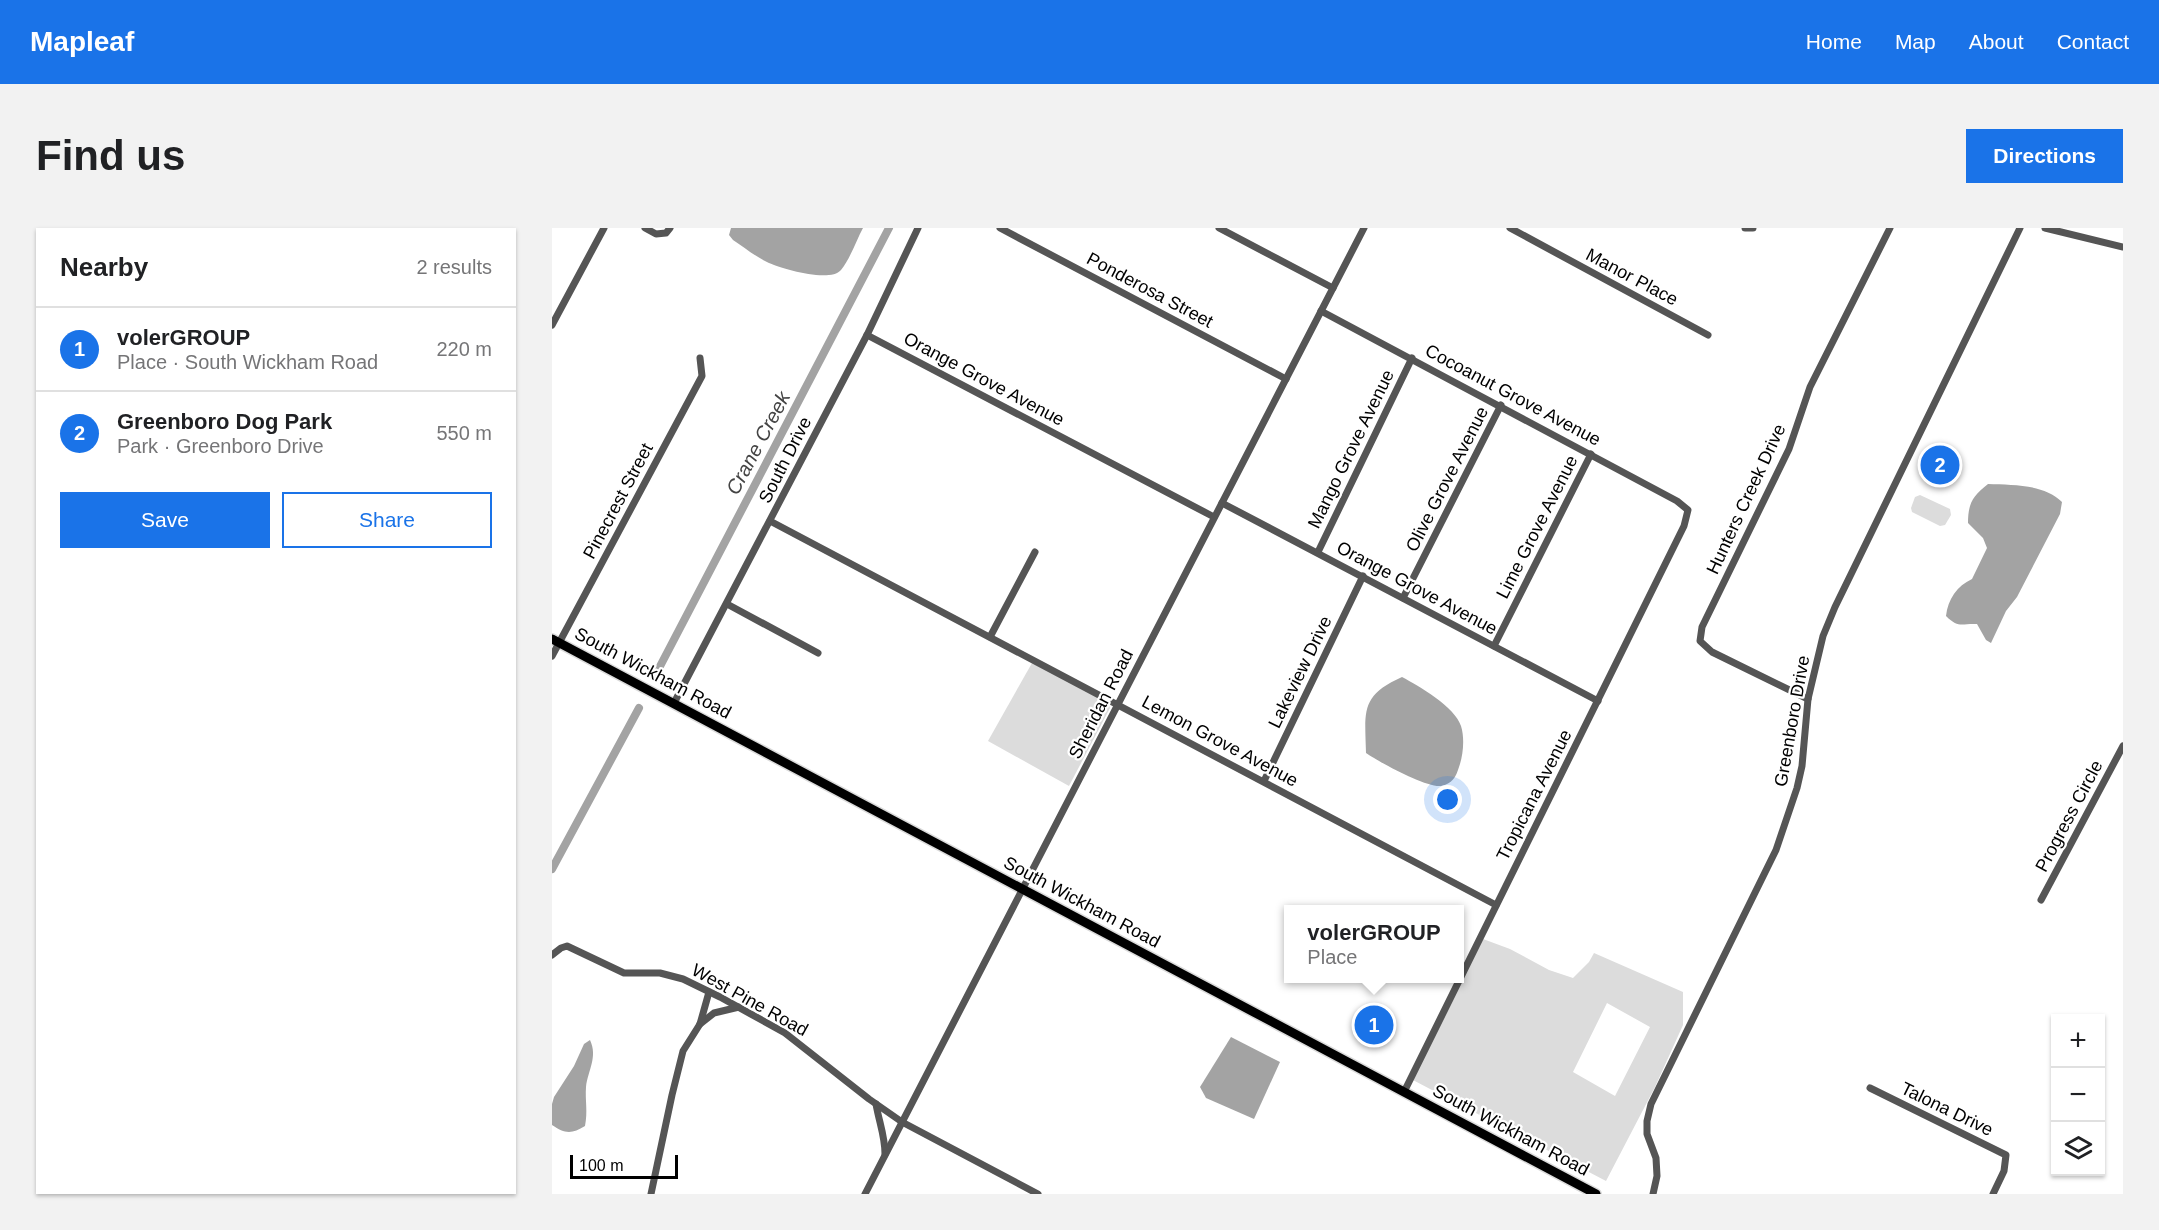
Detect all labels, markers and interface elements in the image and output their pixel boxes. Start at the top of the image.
text: Mapleaf [30,26,134,57]
text: Home [1806,30,1862,53]
text: Map [1895,30,1936,53]
text: About [1969,30,2024,53]
text: Contact [2057,30,2129,53]
button: Directions [1966,129,2123,183]
text: Find us [36,132,185,179]
street label: Manor Place [1583,244,1681,310]
street label: Ponderosa Street [1083,248,1217,332]
text: Nearby [60,252,148,282]
text: 2 results [416,256,492,278]
text: volerGROUP [117,325,250,350]
street label: Orange Grove Avenue [900,328,1068,430]
text: 1 [74,338,85,360]
text: 220 m [436,338,492,360]
street label: Cocoanut Grove Avenue [1422,340,1604,450]
text: Place · South Wickham Road [117,351,378,373]
street label: Mango Grove Avenue [1304,367,1398,531]
water label: Crane Creek [722,387,795,498]
street label: Olive Grove Avenue [1402,403,1492,555]
text: Greenboro Dog Park [117,409,332,434]
street label: South Drive [755,414,815,506]
street label: Hunters Creek Drive [1702,421,1790,577]
text: 2 [74,422,85,444]
text: 550 m [436,422,492,444]
text: Park · Greenboro Drive [117,435,324,457]
street label: Pinecrest Street [579,440,657,562]
pin: 2 [1920,442,1960,488]
street label: Lime Grove Avenue [1492,452,1582,602]
button: Save [60,492,270,548]
button: Share [282,492,492,548]
street label: Orange Grove Avenue [1333,537,1501,639]
street label: Lakeview Drive [1264,613,1336,731]
street label: South Wickham Road [571,623,735,723]
street label: Sheridan Road [1065,646,1137,762]
street label: Greenboro Drive [1771,654,1813,788]
street label: Lemon Grove Avenue [1139,691,1301,791]
street label: Tropicana Avenue [1492,726,1576,864]
street label: Progress Circle [2031,757,2107,875]
your location [1433,785,1462,814]
street label: South Wickham Road [1000,852,1164,952]
popup [1284,905,1464,983]
text: volerGROUP [1307,920,1441,945]
text: Place [1307,946,1357,968]
street label: West Pine Road [688,960,812,1040]
pin: 1 [1354,1002,1394,1048]
map controls [2051,1014,2105,1176]
button: + [2051,1014,2105,1068]
button: − [2051,1068,2105,1122]
street label: Talona Drive [1898,1078,1996,1140]
street label: South Wickham Road [1429,1080,1593,1180]
button: layers [2051,1122,2105,1176]
scale bar [570,1152,678,1180]
text: 100 m [579,1157,623,1174]

